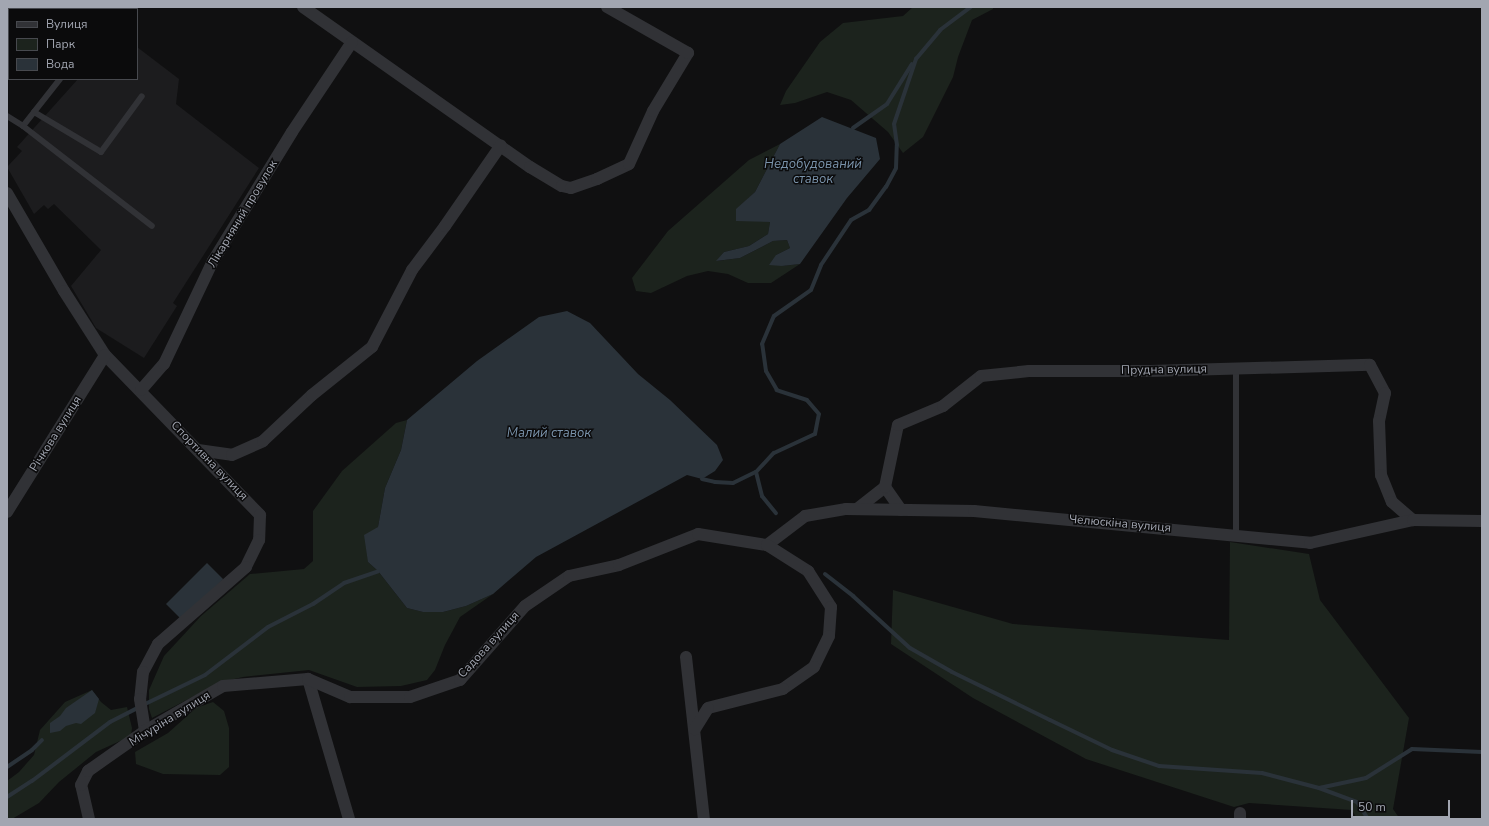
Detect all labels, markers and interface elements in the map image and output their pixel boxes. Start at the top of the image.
legend [8,8,138,80]
text: Вулиця [46,16,88,32]
text: Парк [46,36,75,52]
text: Вода [46,56,74,72]
water label: Недобудований ставок [764,157,862,188]
street label: Лікарняний провулок [205,158,281,270]
street label: Прудна вулиця [1121,362,1207,378]
street label: Річкова вулиця [27,394,85,474]
street label: Спортивна вулиця [168,418,250,504]
water label: Малий ставок [507,425,591,441]
street label: Челюскіна вулиця [1068,512,1172,536]
street label: Садова вулиця [455,609,523,681]
street label: Мічуріна вулиця [127,688,213,750]
scale bar [1353,792,1452,818]
text: 50 m [1358,799,1386,815]

